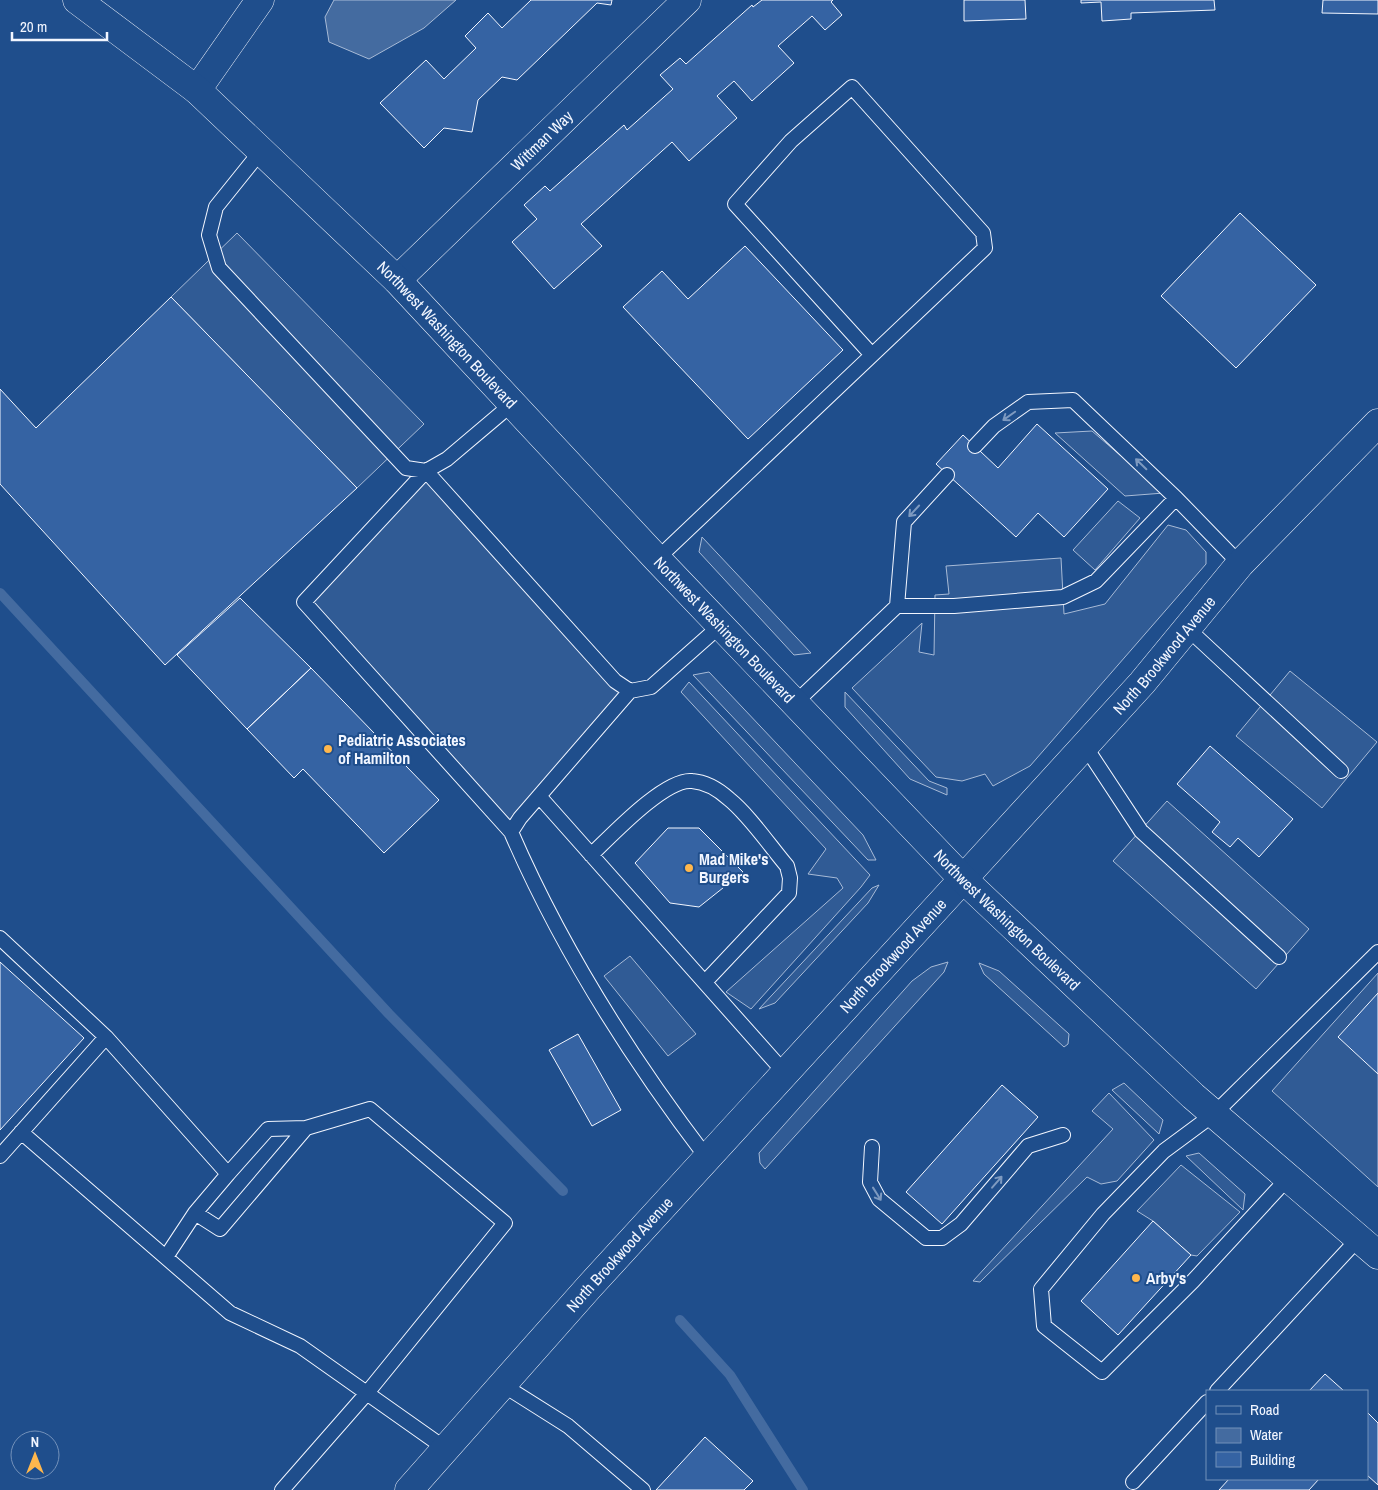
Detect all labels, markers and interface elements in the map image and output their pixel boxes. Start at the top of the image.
scale bar [12,10,108,42]
text: 20 m [20,16,47,37]
street label: Wittman Way [506,105,578,175]
street label: Northwest Washington Boulevard [372,256,522,413]
one-way arrow [1002,411,1016,421]
one-way arrow [1135,458,1147,471]
one-way arrow [908,504,920,517]
street label: Northwest Washington Boulevard [649,552,800,708]
street label: North Brookwood Avenue [1108,591,1220,719]
place label: Pediatric Associates of Hamilton [338,729,466,769]
marker: Pediatric Associates of Hamilton [322,743,334,755]
street label: Northwest Washington Boulevard [929,844,1085,995]
place label: Mad Mike's Burgers [699,848,768,888]
marker: Mad Mike's Burgers [683,862,695,874]
street label: North Brookwood Avenue [835,893,951,1018]
one-way arrow [992,1175,1003,1188]
one-way arrow [871,1187,882,1201]
street label: North Brookwood Avenue [561,1192,678,1316]
place label: Arby's [1146,1267,1186,1289]
marker: Arby's [1130,1272,1142,1284]
legend [1206,1390,1368,1480]
text: Road [1250,1399,1279,1420]
text: Water [1250,1424,1282,1445]
north arrow [10,1430,60,1480]
text: N [31,1433,39,1451]
text: Building [1250,1449,1295,1470]

